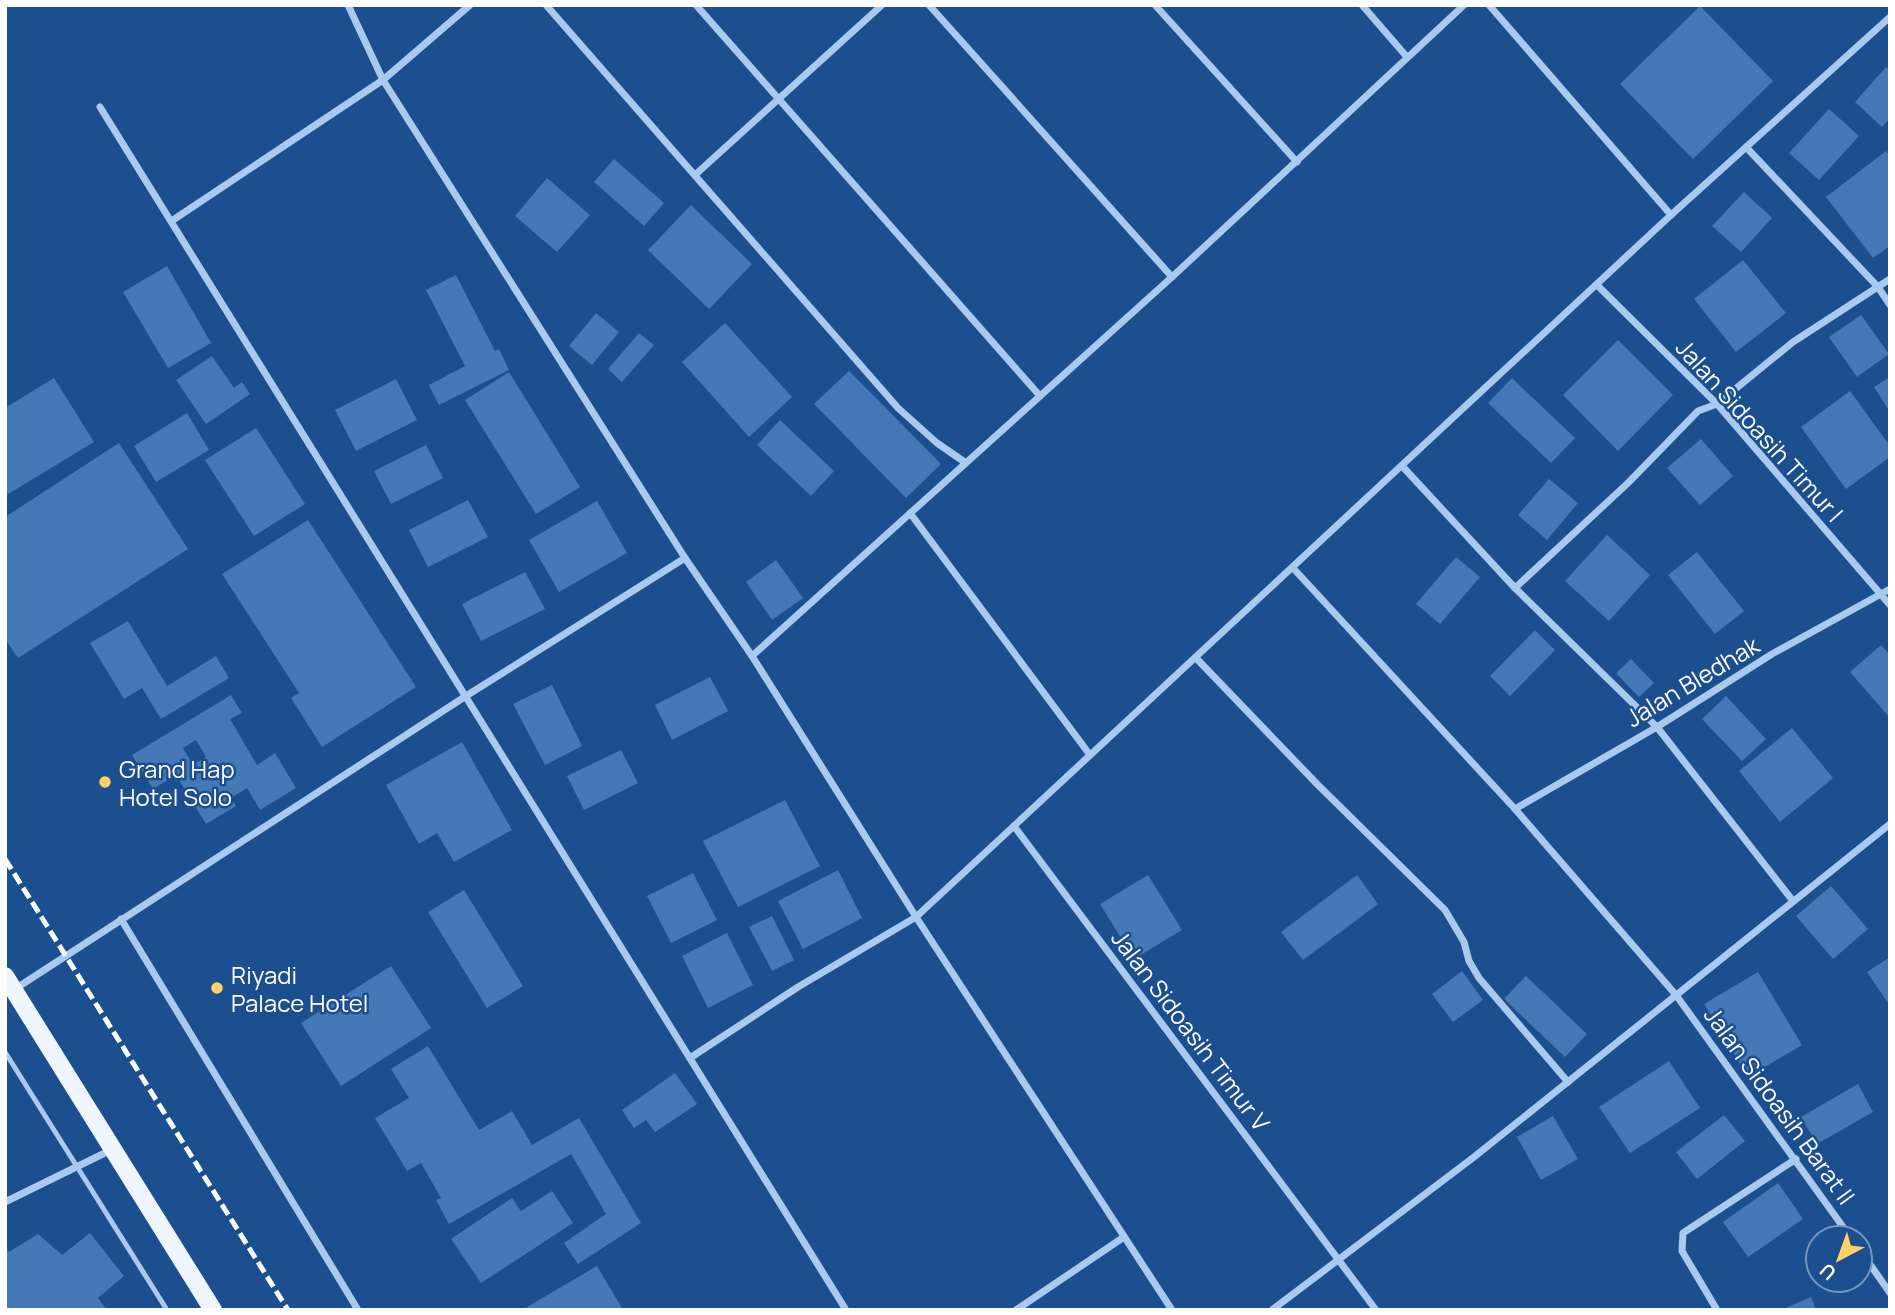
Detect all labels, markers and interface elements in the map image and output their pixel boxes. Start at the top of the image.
street label: Jalan Sidoasih Timur I [1669,331,1851,529]
street label: Jalan Bledhak [1619,628,1766,734]
place label: Grand Hap Hotel Solo [119,752,235,813]
marker: Grand Hap Hotel Solo [97,774,113,790]
street label: Jalan Sidoasih Timur V [1104,923,1278,1138]
place label: Riyadi Palace Hotel [231,958,368,1019]
marker: Riyadi Palace Hotel [209,980,225,996]
street label: Jalan Sidoasih Barat II [1697,999,1863,1211]
north arrow [1804,1224,1874,1294]
text: U [1814,1258,1842,1286]

